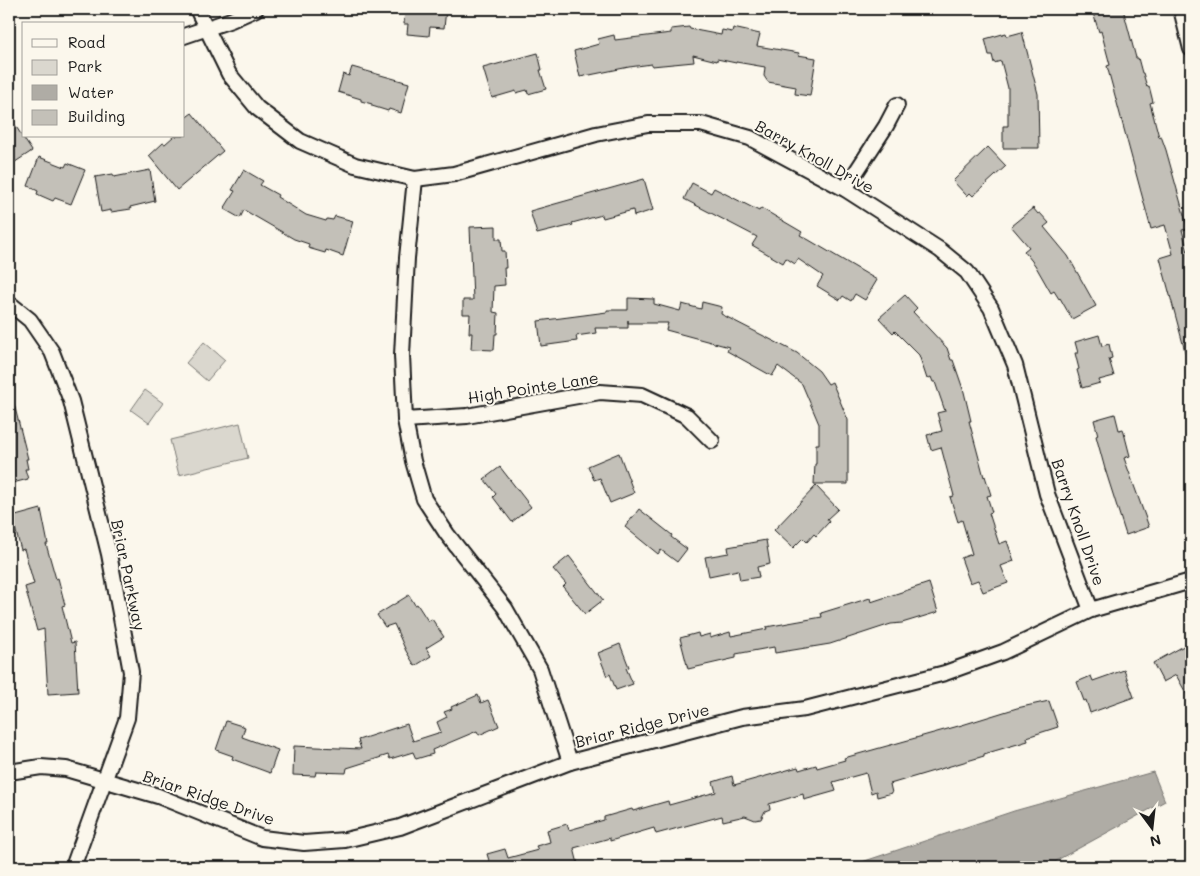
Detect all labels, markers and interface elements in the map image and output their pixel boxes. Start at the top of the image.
legend [22,22,185,138]
text: Road [68,32,105,52]
text: Park [68,56,102,76]
text: Water [68,82,114,102]
text: Building [68,106,125,126]
street label: Barry Knoll Drive [752,115,878,197]
street label: High Pointe Lane [466,366,600,408]
street label: Barry Knoll Drive [1047,456,1111,588]
street label: Briar Parkway [107,518,151,632]
street label: Briar Ridge Drive [573,698,711,752]
street label: Briar Ridge Drive [140,765,278,829]
north arrow [1128,804,1178,854]
text: N [1148,830,1163,852]

